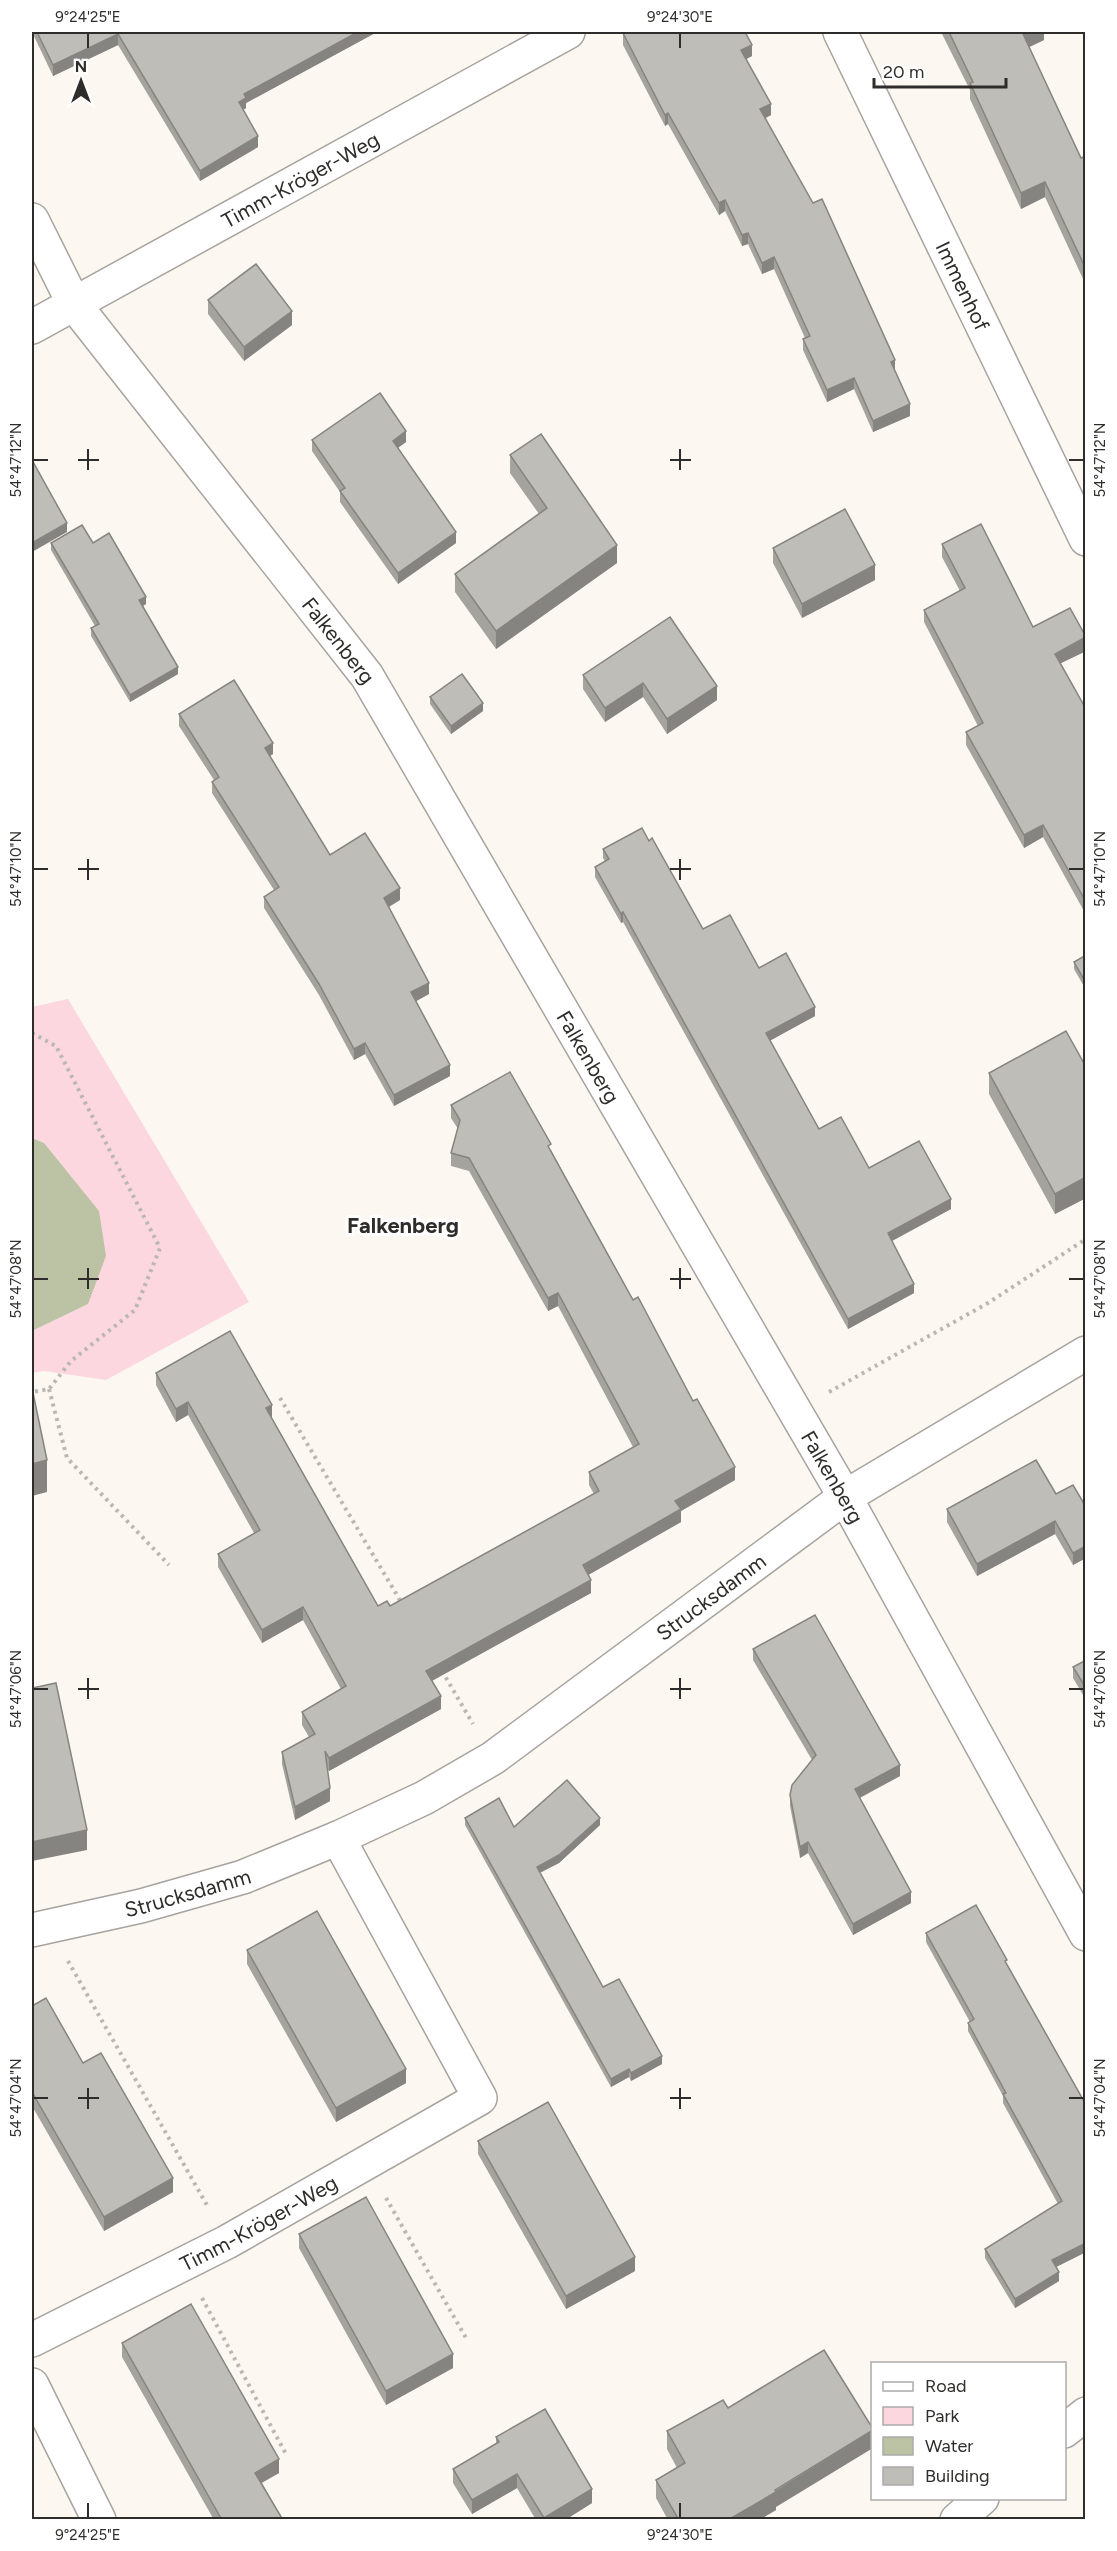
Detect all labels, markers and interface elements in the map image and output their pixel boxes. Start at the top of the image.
text: 9°24'25"E [55,8,121,26]
text: 9°24'30"E [647,8,713,26]
north arrow [51,51,111,111]
scale bar [874,51,1006,89]
text: N [75,57,87,76]
text: 20 m [883,61,924,83]
street label: Timm-Kröger-Weg [217,126,383,233]
street label: Immenhof [931,237,995,335]
text: 54°47'12"N [7,423,25,497]
text: 54°47'12"N [1091,423,1109,497]
street label: Falkenberg [297,592,381,688]
text: 54°47'10"N [7,831,25,907]
text: 54°47'10"N [1091,831,1109,907]
street label: Falkenberg [552,1006,625,1108]
district label: Falkenberg [347,1212,459,1239]
text: 54°47'08"N [7,1239,25,1319]
text: 54°47'08"N [1091,1239,1109,1319]
street label: Falkenberg [796,1426,869,1528]
street label: Strucksdamm [651,1548,770,1645]
text: 54°47'06"N [7,1650,25,1728]
text: 54°47'06"N [1091,1650,1109,1728]
street label: Strucksdamm [122,1863,253,1922]
text: 54°47'04"N [7,2058,25,2138]
text: 54°47'04"N [1091,2058,1109,2138]
street label: Timm-Kröger-Weg [176,2169,342,2276]
legend [871,2362,1066,2500]
text: Road [925,2375,966,2397]
text: Park [925,2405,960,2427]
text: Water [925,2435,973,2457]
text: Building [925,2465,990,2487]
text: 9°24'25"E [55,2526,121,2544]
text: 9°24'30"E [647,2526,713,2544]

